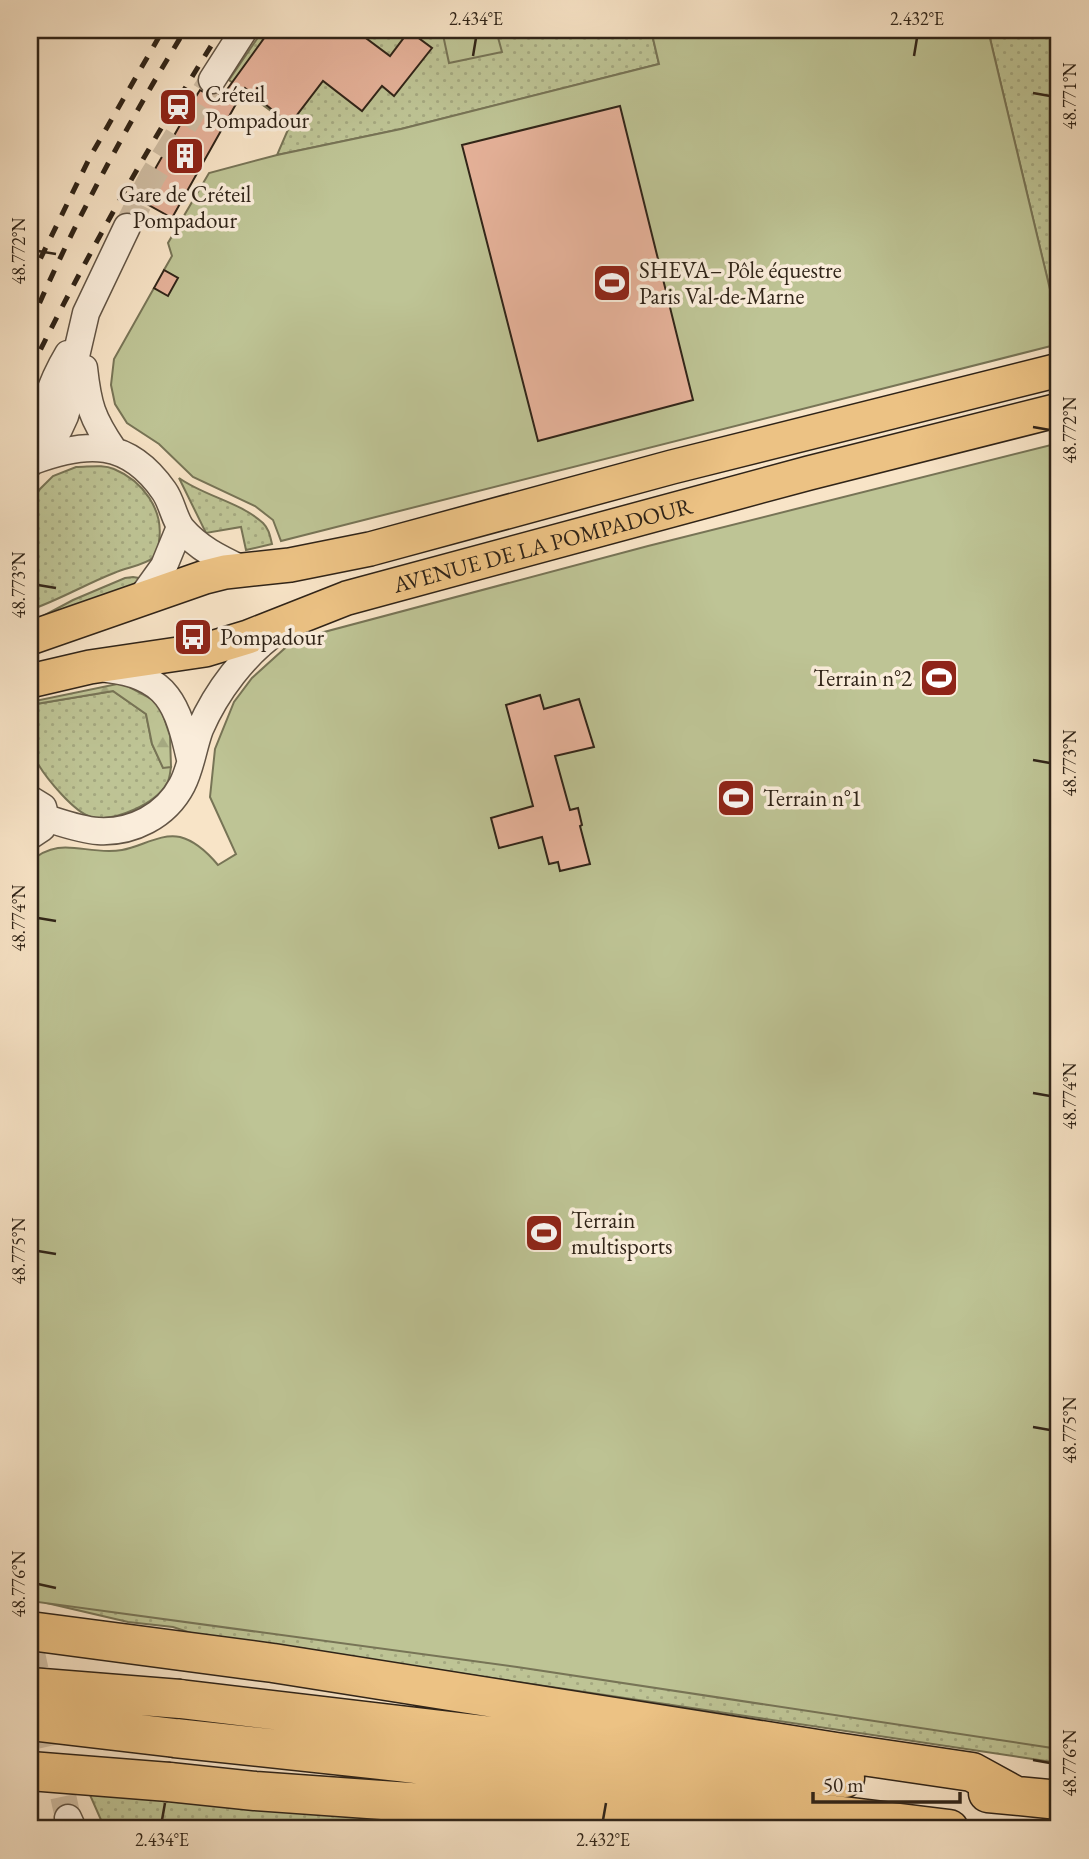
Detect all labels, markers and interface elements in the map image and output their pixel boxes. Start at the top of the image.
text: 2.434°E [449,7,503,30]
text: 2.432°E [890,7,944,30]
text: 48.771°N [1058,62,1081,129]
place label: Créteil Pompadour [205,79,310,135]
station icon: Créteil Pompadour [157,86,199,128]
building icon: Gare de Créteil Pompadour [164,135,206,177]
place label: Gare de Créteil Pompadour [119,179,252,235]
text: 48.772°N [7,217,30,284]
place label: SHEVA– Pôle équestre Paris Val-de-Marne [639,255,842,311]
sports icon: SHEVA– Pôle équestre Paris Val-de-Marne [591,262,633,304]
text: 48.772°N [1058,396,1081,463]
street label: AVENUE DE LA POMPADOUR [389,490,696,600]
text: 48.773°N [7,551,30,618]
bus stop icon: Pompadour [172,616,214,658]
place label: Pompadour [220,622,325,652]
sports icon: Terrain n°2 [918,657,960,699]
place label: Terrain n°2 [813,663,912,693]
text: 48.773°N [1058,729,1081,796]
sports icon: Terrain n°1 [715,777,757,819]
place label: Terrain n°1 [763,783,862,813]
text: 48.774°N [7,884,30,951]
text: 48.774°N [1058,1062,1081,1129]
place label: Terrain multisports [571,1205,672,1261]
sports icon: Terrain multisports [523,1212,565,1254]
text: 48.775°N [7,1217,30,1284]
text: 48.775°N [1058,1396,1081,1463]
text: 48.776°N [7,1550,30,1617]
text: 48.776°N [1058,1729,1081,1796]
scale bar [813,1761,960,1805]
text: 50 m [823,1771,864,1798]
text: 2.434°E [135,1828,189,1851]
text: 2.432°E [576,1828,630,1851]

